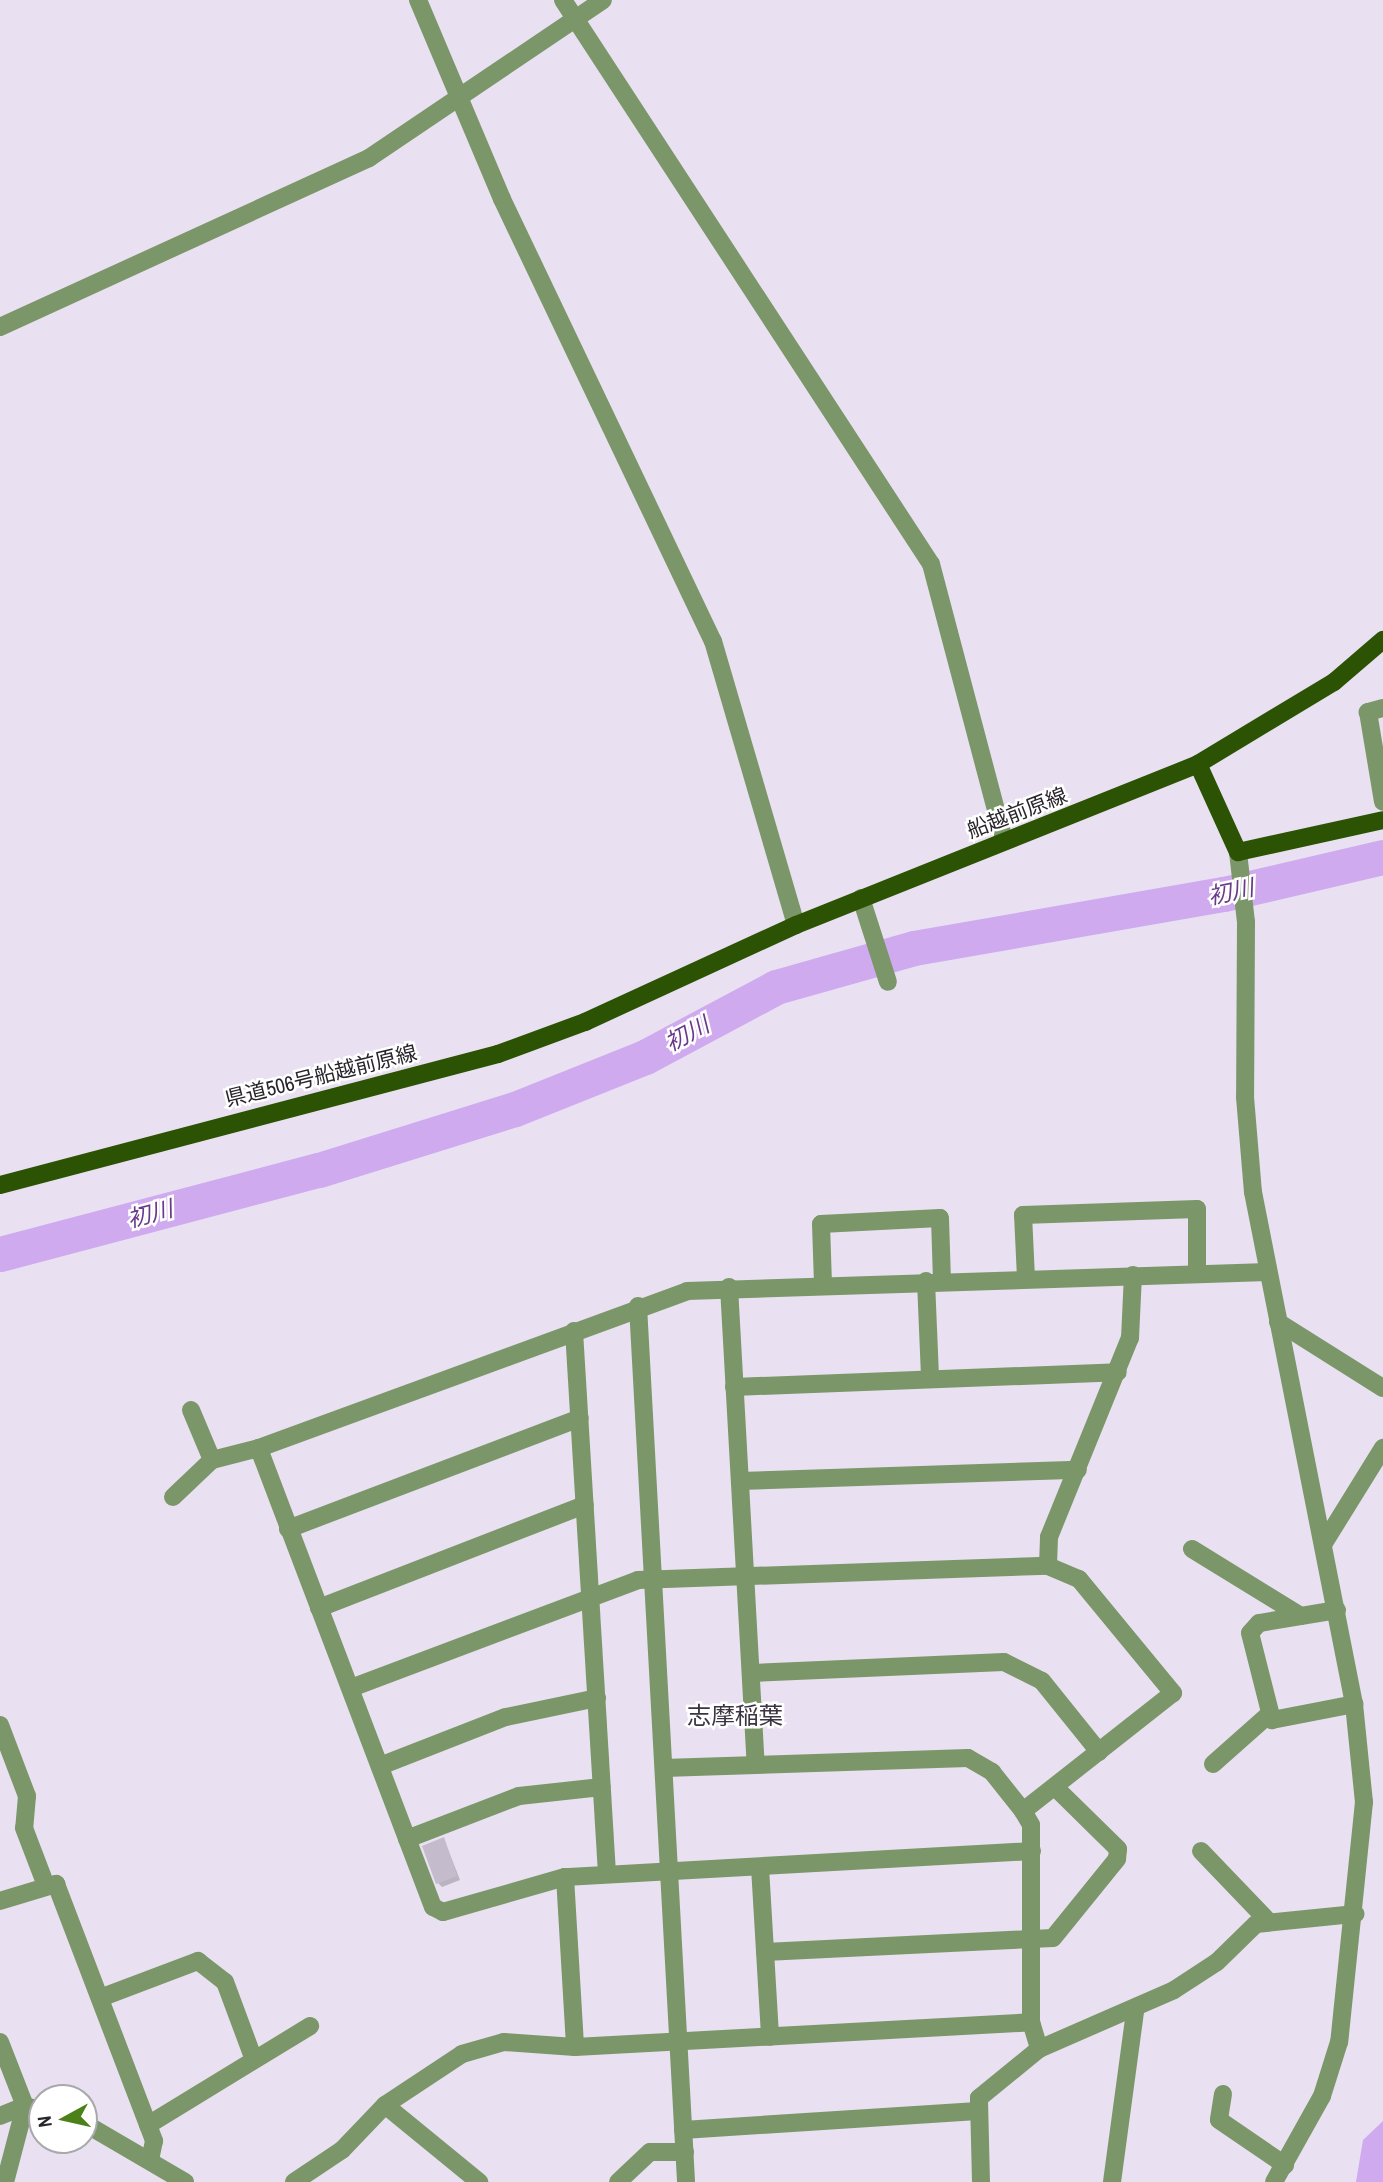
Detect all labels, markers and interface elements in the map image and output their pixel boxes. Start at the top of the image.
street label: 船越前原線 [963,782,1071,844]
water label: 初川 [1206,874,1256,910]
water label: 初川 [660,1011,714,1057]
street label: 県道506号船越前原線 [223,1040,419,1112]
water label: 初川 [124,1195,176,1233]
district label: 志摩稲葉 [687,1702,783,1730]
north arrow [28,2084,98,2154]
text: N [31,2114,58,2129]

